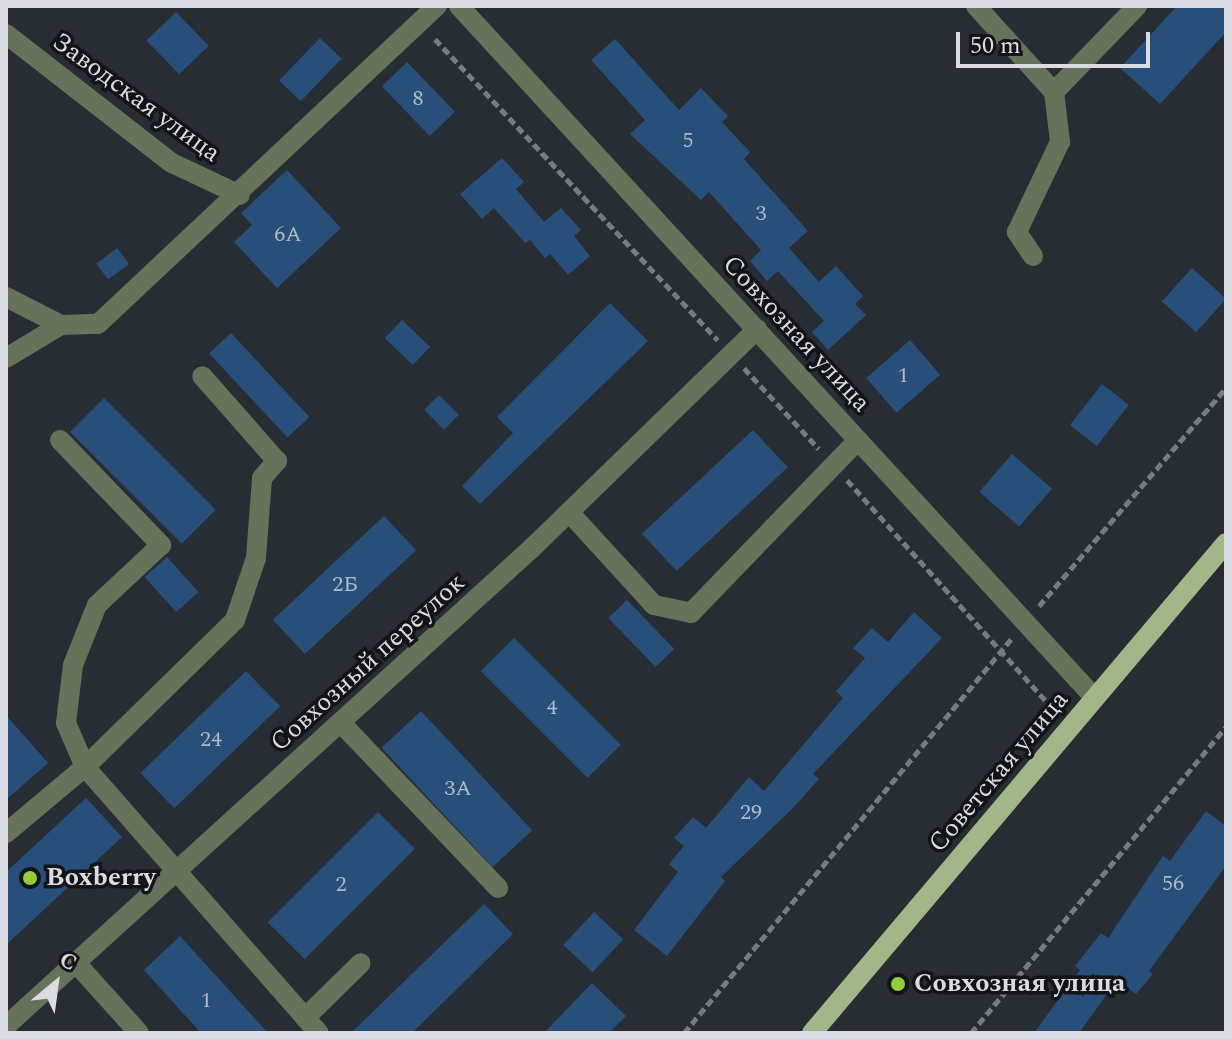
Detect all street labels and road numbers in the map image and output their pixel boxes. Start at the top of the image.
street label: Заводская улица [46,26,226,170]
street label: Совхозная улица [715,249,877,419]
street label: Совхозный переулок [264,567,472,759]
street label: Советская улица [922,685,1076,859]

